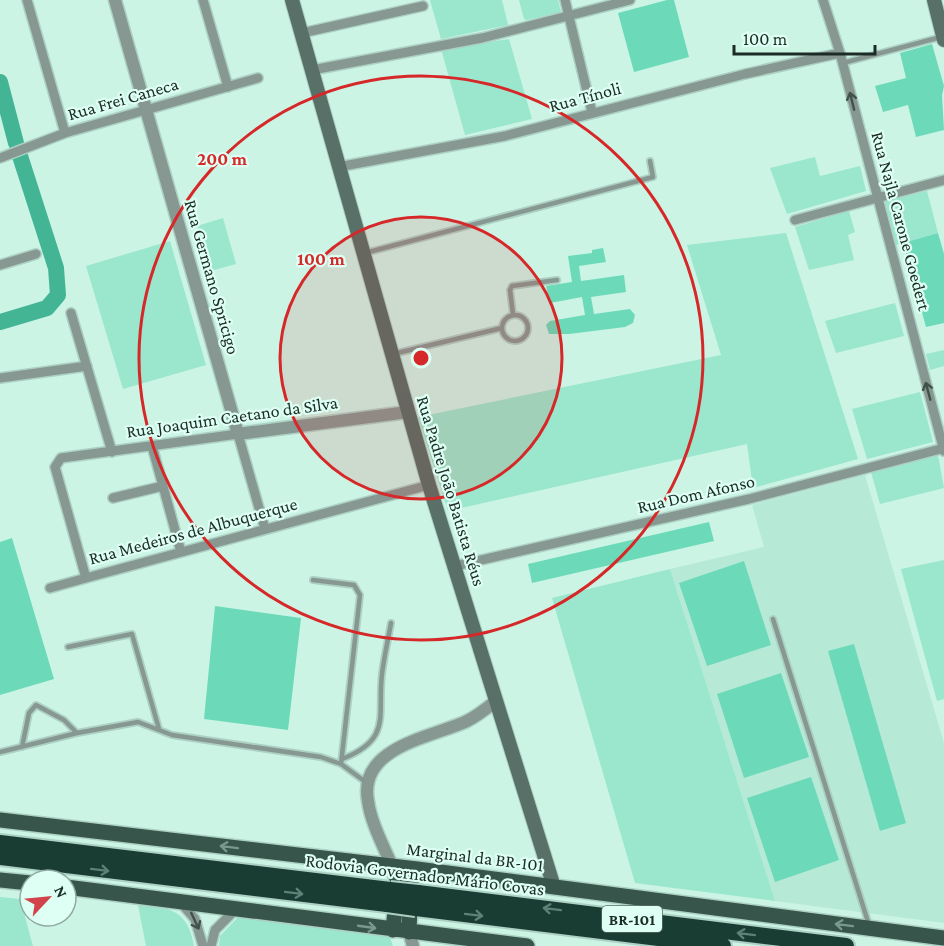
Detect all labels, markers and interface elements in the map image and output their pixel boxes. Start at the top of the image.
scale bar [734,18,875,56]
text: 100 m [743,29,788,49]
street label: Rua Frei Caneca [65,74,181,124]
street label: Rua Tínoli [547,78,623,116]
one-way arrow [846,92,858,111]
street label: Rua Najla Carone Goedert [866,129,935,314]
text: 200 m [197,149,248,169]
street label: Rua Germano Spricigo [180,197,244,357]
text: 100 m [297,249,345,269]
centre of rings [411,348,431,368]
one-way arrow [922,382,934,401]
street label: Rua Joaquim Caetano da Silva [125,392,339,442]
street label: Rua Padre João Batista Réus [413,394,489,588]
street label: Rua Dom Afonso [635,471,757,517]
street label: Rua Medeiros de Albuquerque [86,493,300,569]
street label: Marginal da BR-101 [405,839,545,875]
one-way arrow [220,841,240,852]
street label: Rodovia Governador Mário Covas [304,850,546,900]
one-way arrow [90,864,110,875]
north arrow [18,868,78,928]
text: N [51,883,71,900]
one-way arrow [283,888,303,899]
one-way arrow [543,904,563,915]
road number: BR-101 [602,906,662,932]
one-way arrow [463,910,483,921]
one-way arrow [189,912,201,930]
one-way arrow [835,919,855,930]
one-way arrow [357,921,376,932]
one-way arrow [736,928,756,939]

